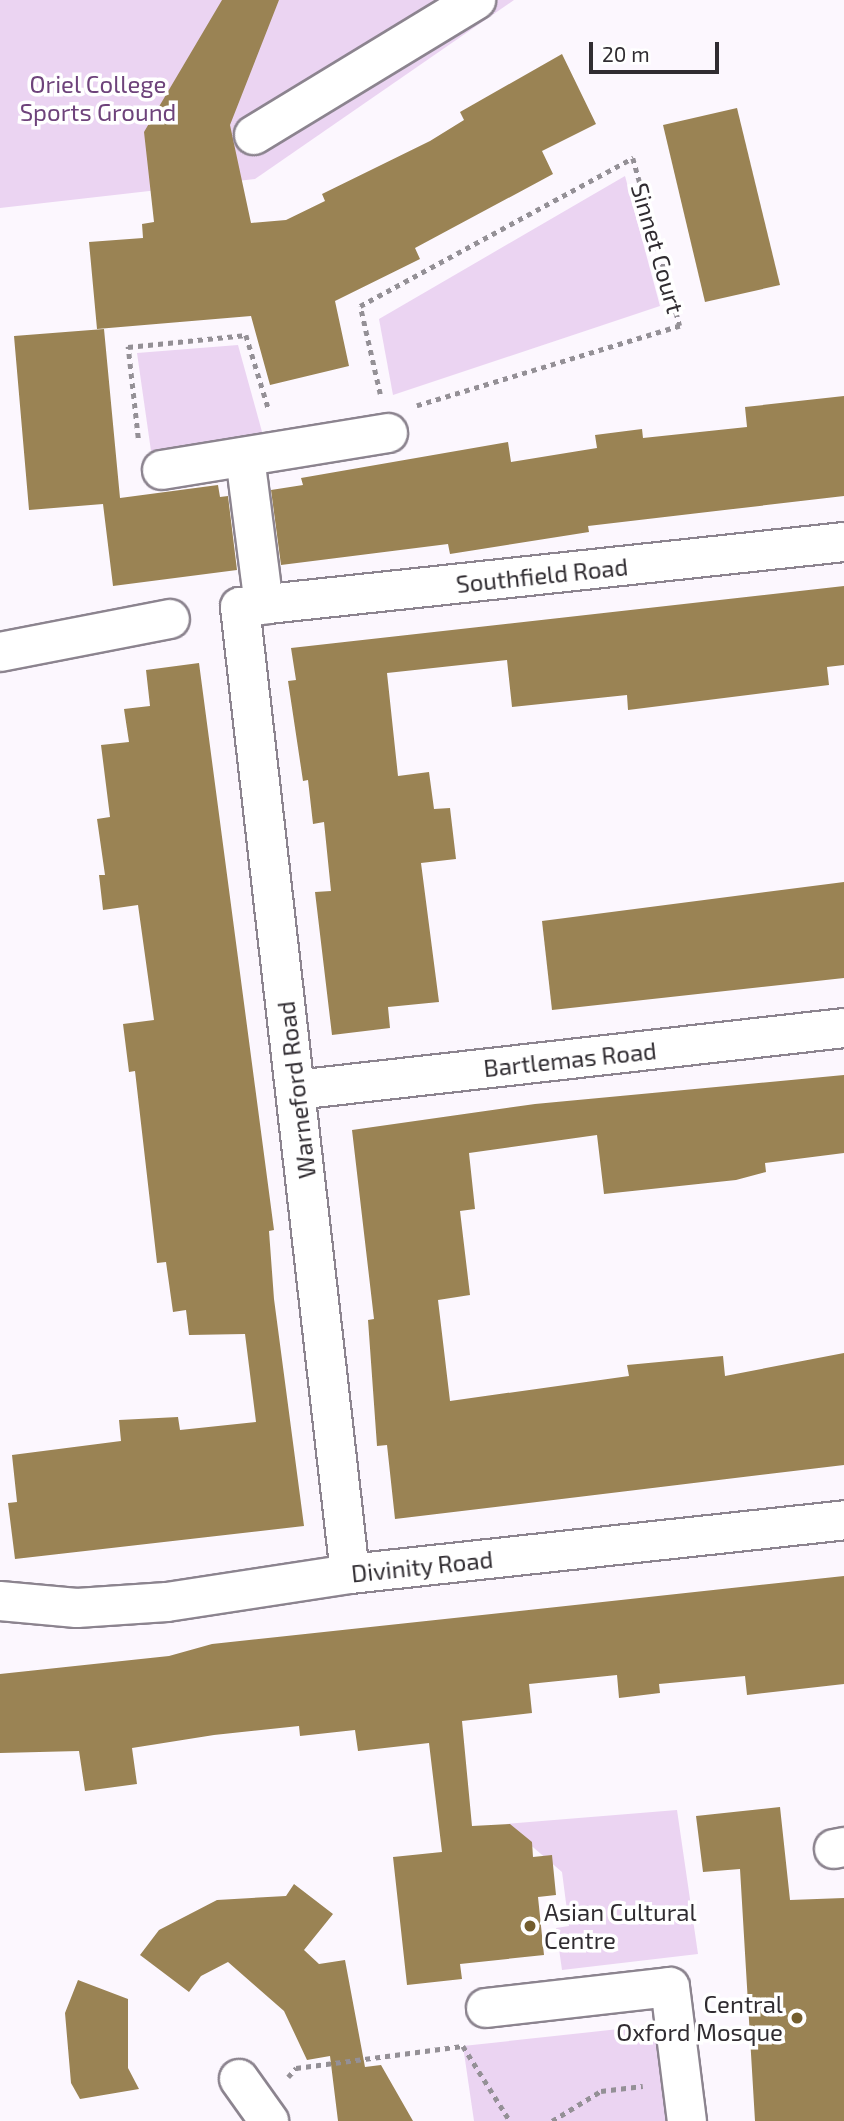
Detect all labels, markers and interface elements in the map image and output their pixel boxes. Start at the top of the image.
scale bar [592,28,722,72]
text: 20 m [602,41,650,66]
park label: Oriel College Sports Ground [20,70,176,126]
street label: Sinnet Court [626,179,690,317]
street label: Southfield Road [455,552,629,598]
street label: Warneford Road [271,1000,321,1180]
street label: Bartlemas Road [482,1036,658,1082]
street label: Divinity Road [349,1544,495,1588]
place label: Asian Cultural Centre [544,1898,697,1954]
marker: Asian Cultural Centre [522,1918,538,1934]
place label: Central Oxford Mosque [616,1990,783,2046]
marker: Central Oxford Mosque [789,2010,805,2026]

